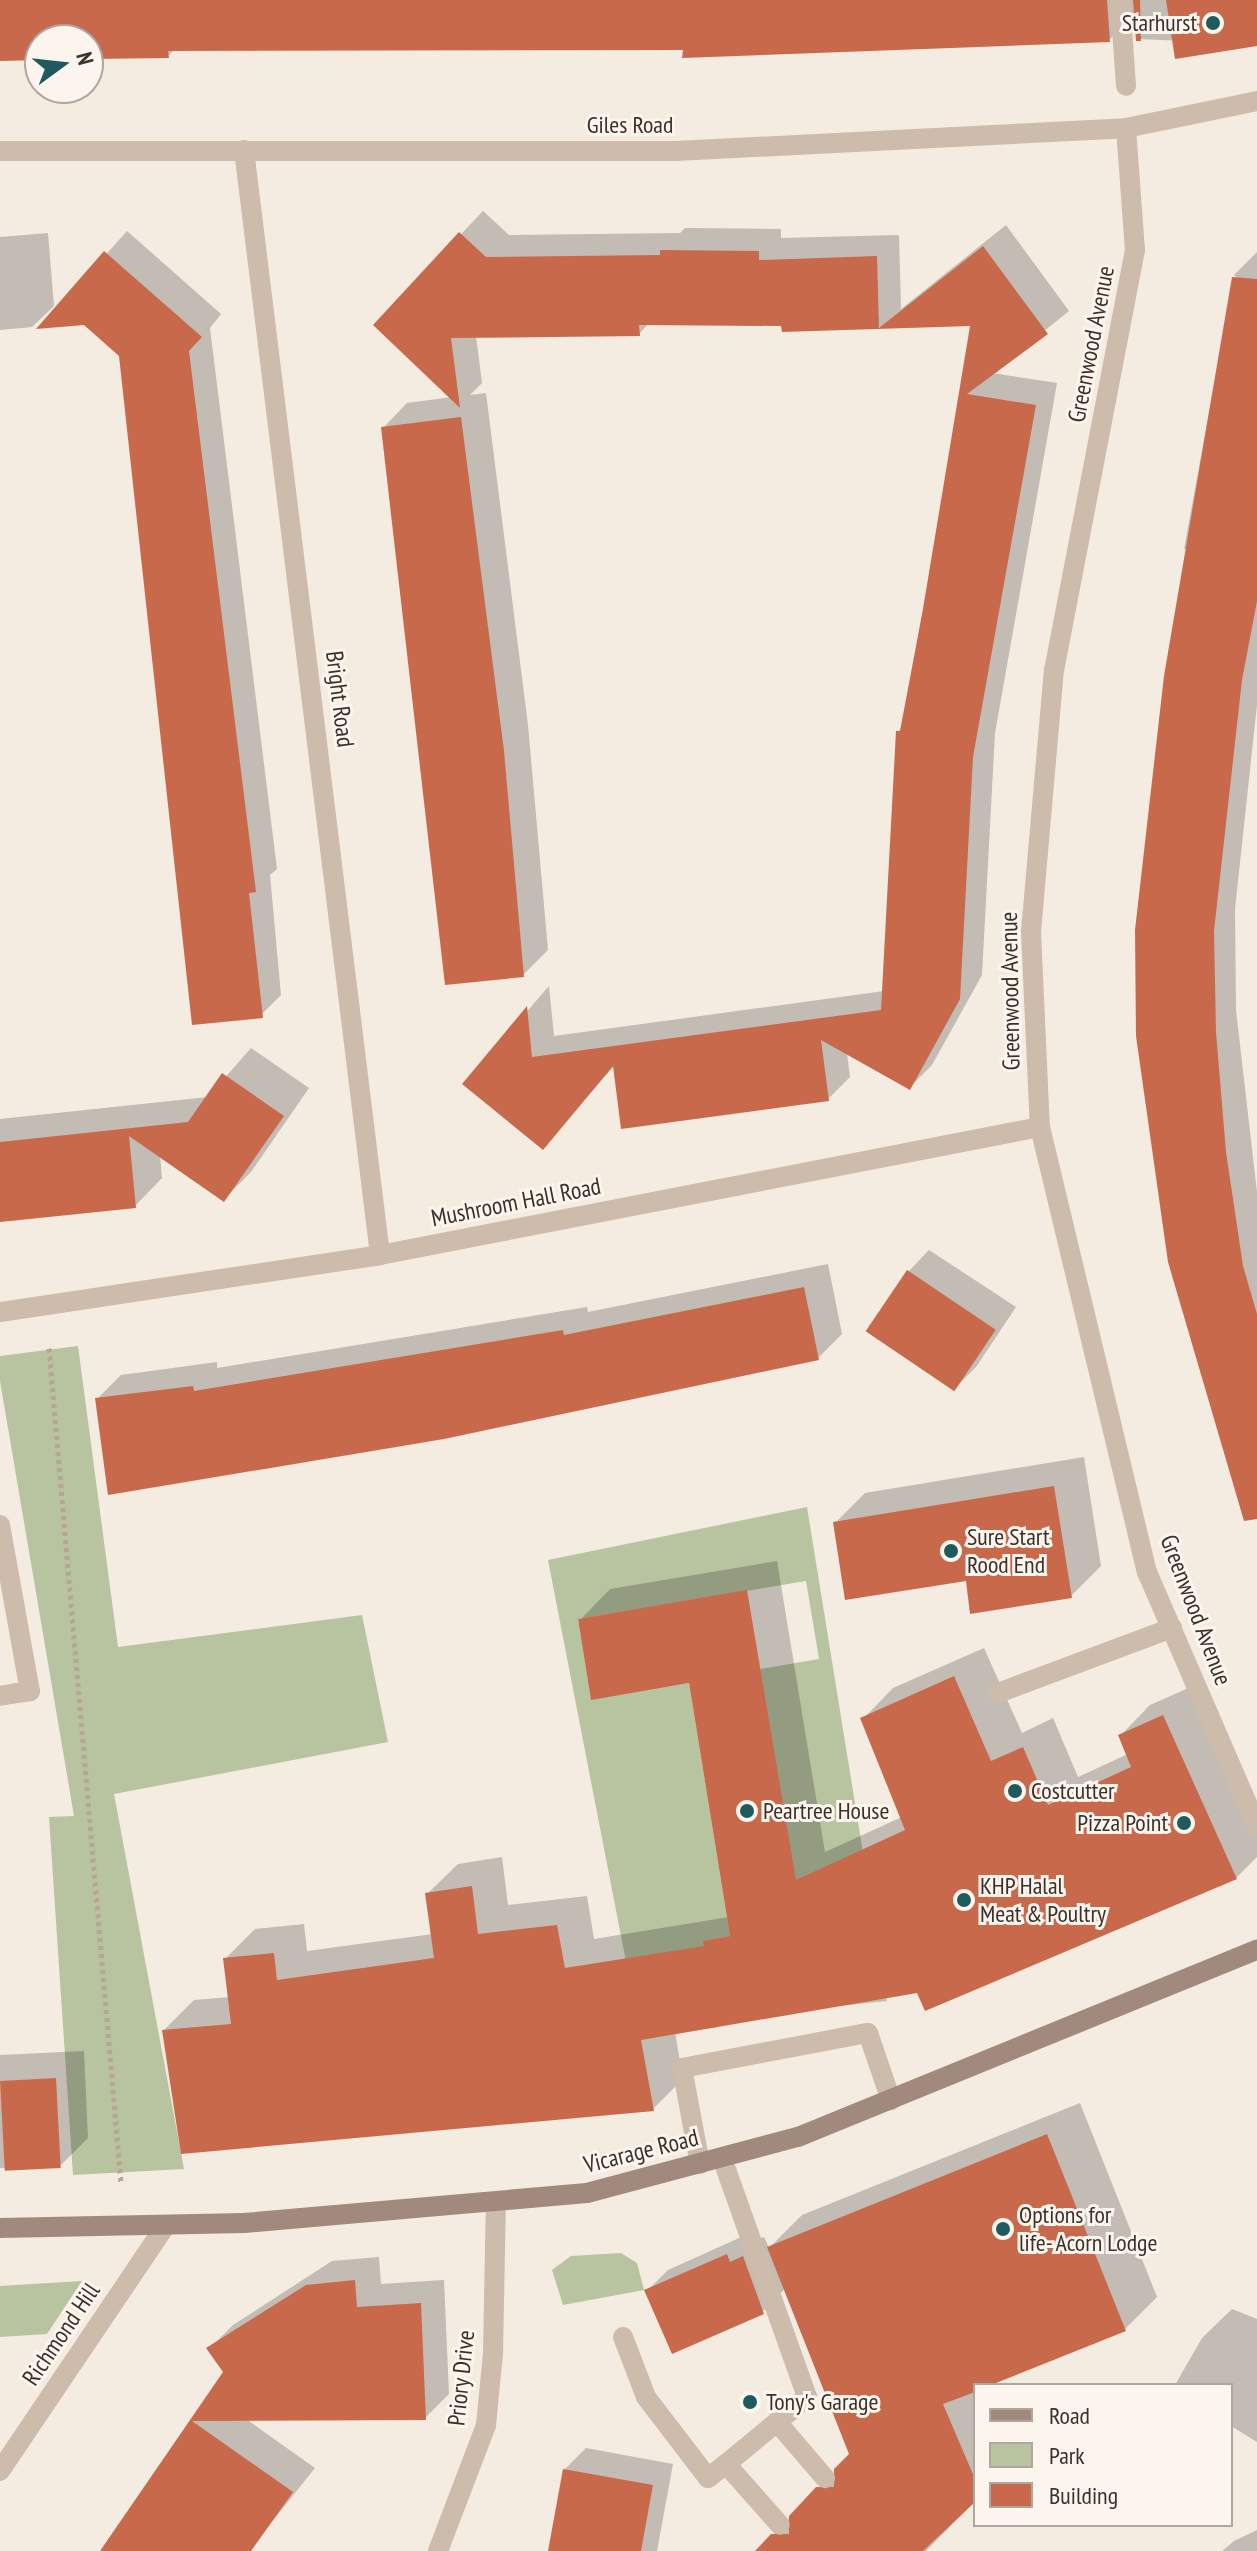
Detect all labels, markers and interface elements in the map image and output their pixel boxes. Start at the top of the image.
place label: Starhurst [1122,9,1197,37]
marker: Starhurst [1204,14,1222,32]
north arrow [24,24,104,104]
text: N [70,49,100,68]
street label: Giles Road [587,111,673,139]
street label: Greenwood Avenue [1062,263,1120,425]
street label: Bright Road [320,649,360,749]
street label: Greenwood Avenue [994,911,1026,1071]
street label: Mushroom Hall Road [429,1171,603,1233]
place label: Sure Start Rood End [967,1523,1049,1579]
street label: Greenwood Avenue [1154,1530,1238,1690]
marker: Sure Start Rood End [942,1542,960,1560]
place label: Costcutter [1031,1777,1115,1805]
marker: Costcutter [1006,1782,1024,1800]
place label: Peartree House [763,1797,889,1825]
marker: Peartree House [738,1802,756,1820]
place label: Pizza Point [1077,1809,1168,1837]
marker: Pizza Point [1175,1814,1193,1832]
place label: KHP Halal Meat & Poultry [980,1872,1106,1928]
marker: KHP Halal Meat & Poultry [955,1891,973,1909]
street label: Vicarage Road [581,2123,701,2179]
place label: Options for life- Acorn Lodge [1019,2201,1159,2257]
marker: Options for life- Acorn Lodge [994,2220,1012,2238]
street label: Richmond Hill [16,2277,106,2391]
street label: Priory Drive [442,2328,480,2428]
legend [973,2383,1233,2527]
place label: Tony's Garage [766,2388,878,2416]
marker: Tony's Garage [741,2393,759,2411]
text: Road [1049,2400,1090,2431]
text: Park [1049,2440,1085,2471]
text: Building [1049,2480,1118,2511]

